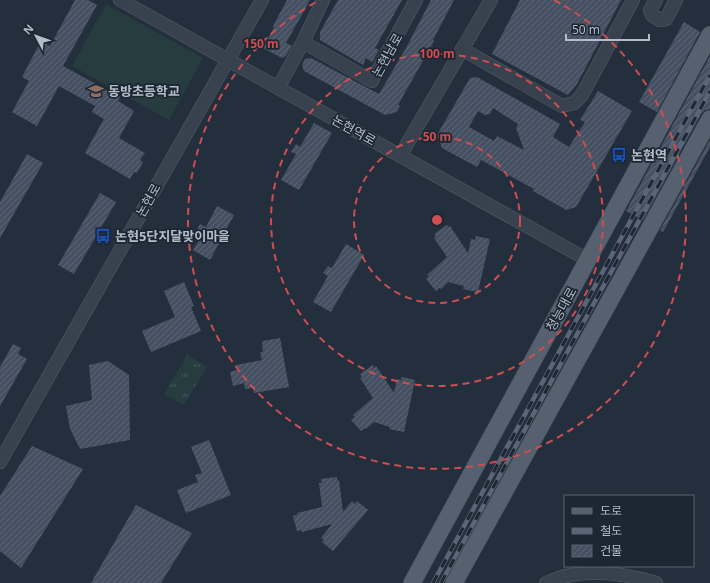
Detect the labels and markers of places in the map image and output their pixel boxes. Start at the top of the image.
school or university icon: 동방초등학교 [87,82,105,100]
place label: 동방초등학교 [108,82,180,100]
bus stop icon: 논현역 [610,146,628,164]
place label: 논현역 [631,146,667,164]
centre of rings [430,213,444,227]
bus stop icon: 논현5단지달맞이마을 [94,227,112,245]
place label: 논현5단지달맞이마을 [115,227,230,245]

